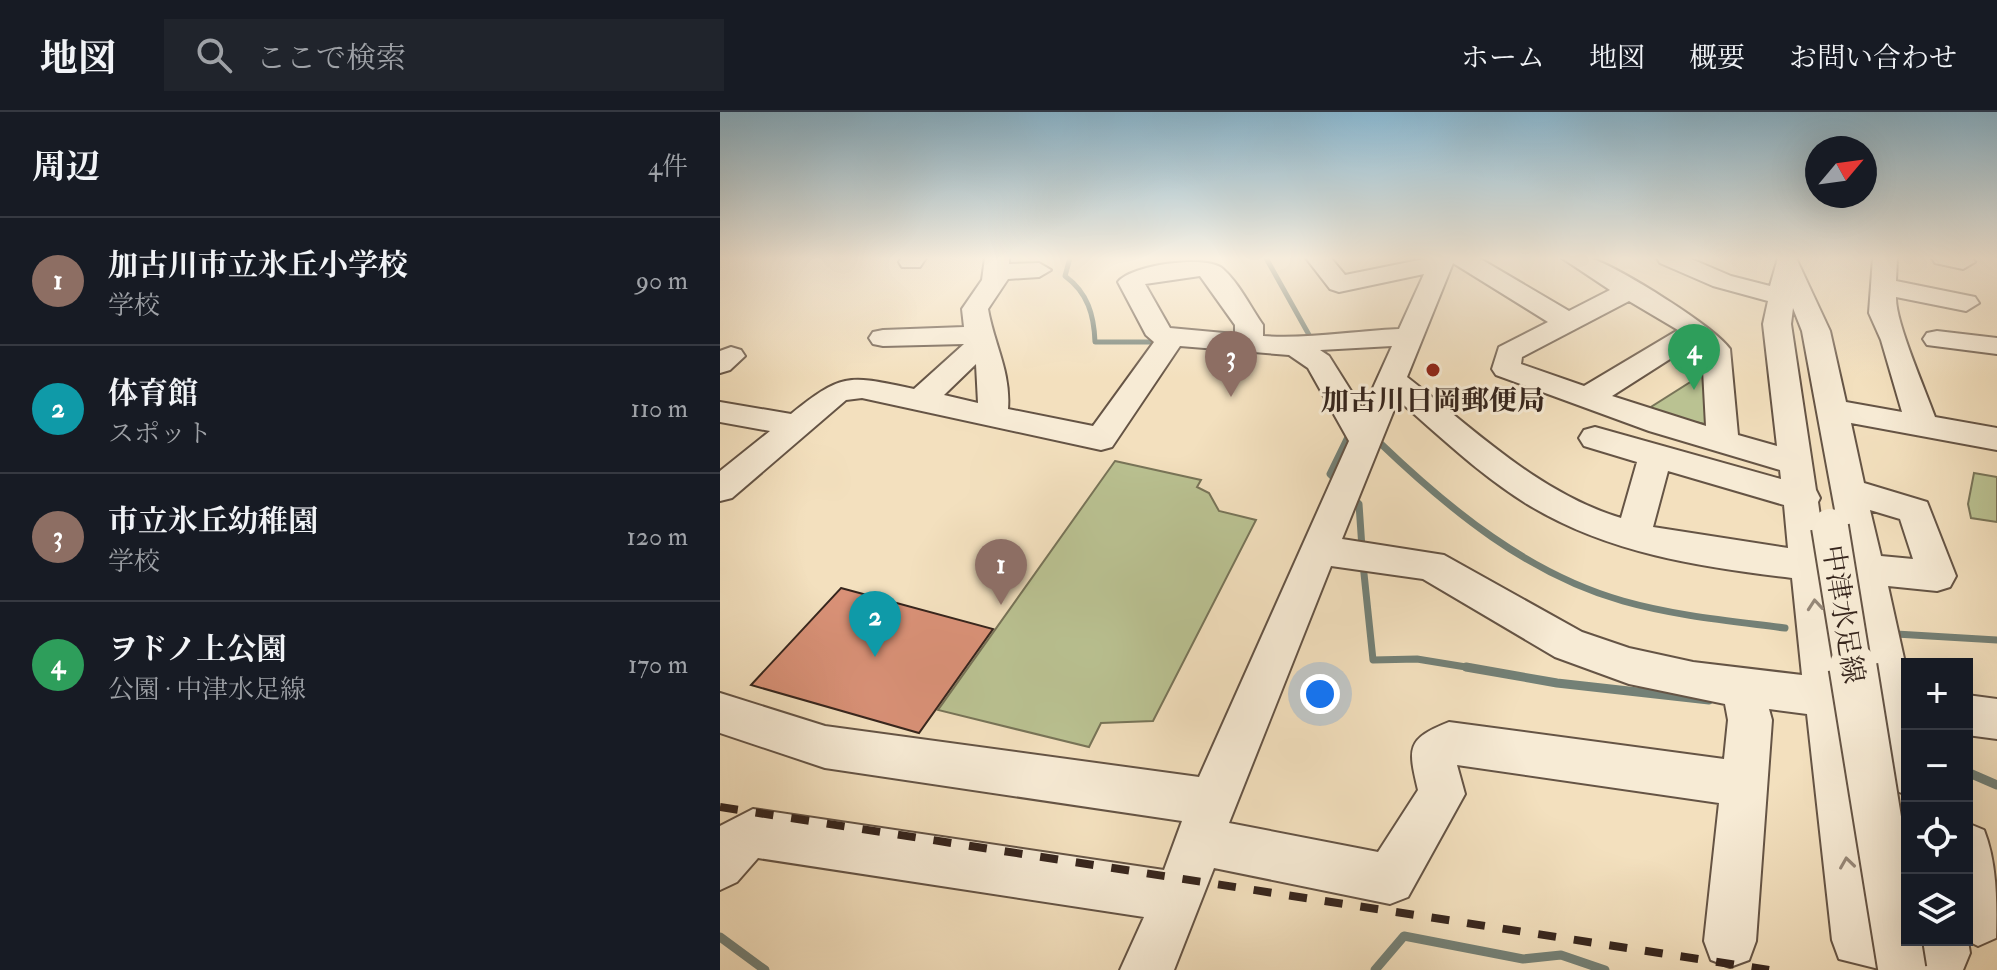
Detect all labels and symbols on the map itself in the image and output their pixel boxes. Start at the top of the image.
north arrow [1805,136,1877,208]
pin: 4 [1668,324,1720,390]
pin: 3 [1205,331,1257,397]
marker: 加古川日岡郵便局 [1424,361,1442,379]
place label: 加古川日岡郵便局 [1321,384,1545,419]
pin: 1 [975,539,1027,605]
street label: 中津水足線 [1814,542,1871,686]
pin: 2 [849,591,901,657]
one-way arrow [1807,598,1824,611]
your location [1300,674,1340,714]
one-way arrow [1839,856,1856,869]

